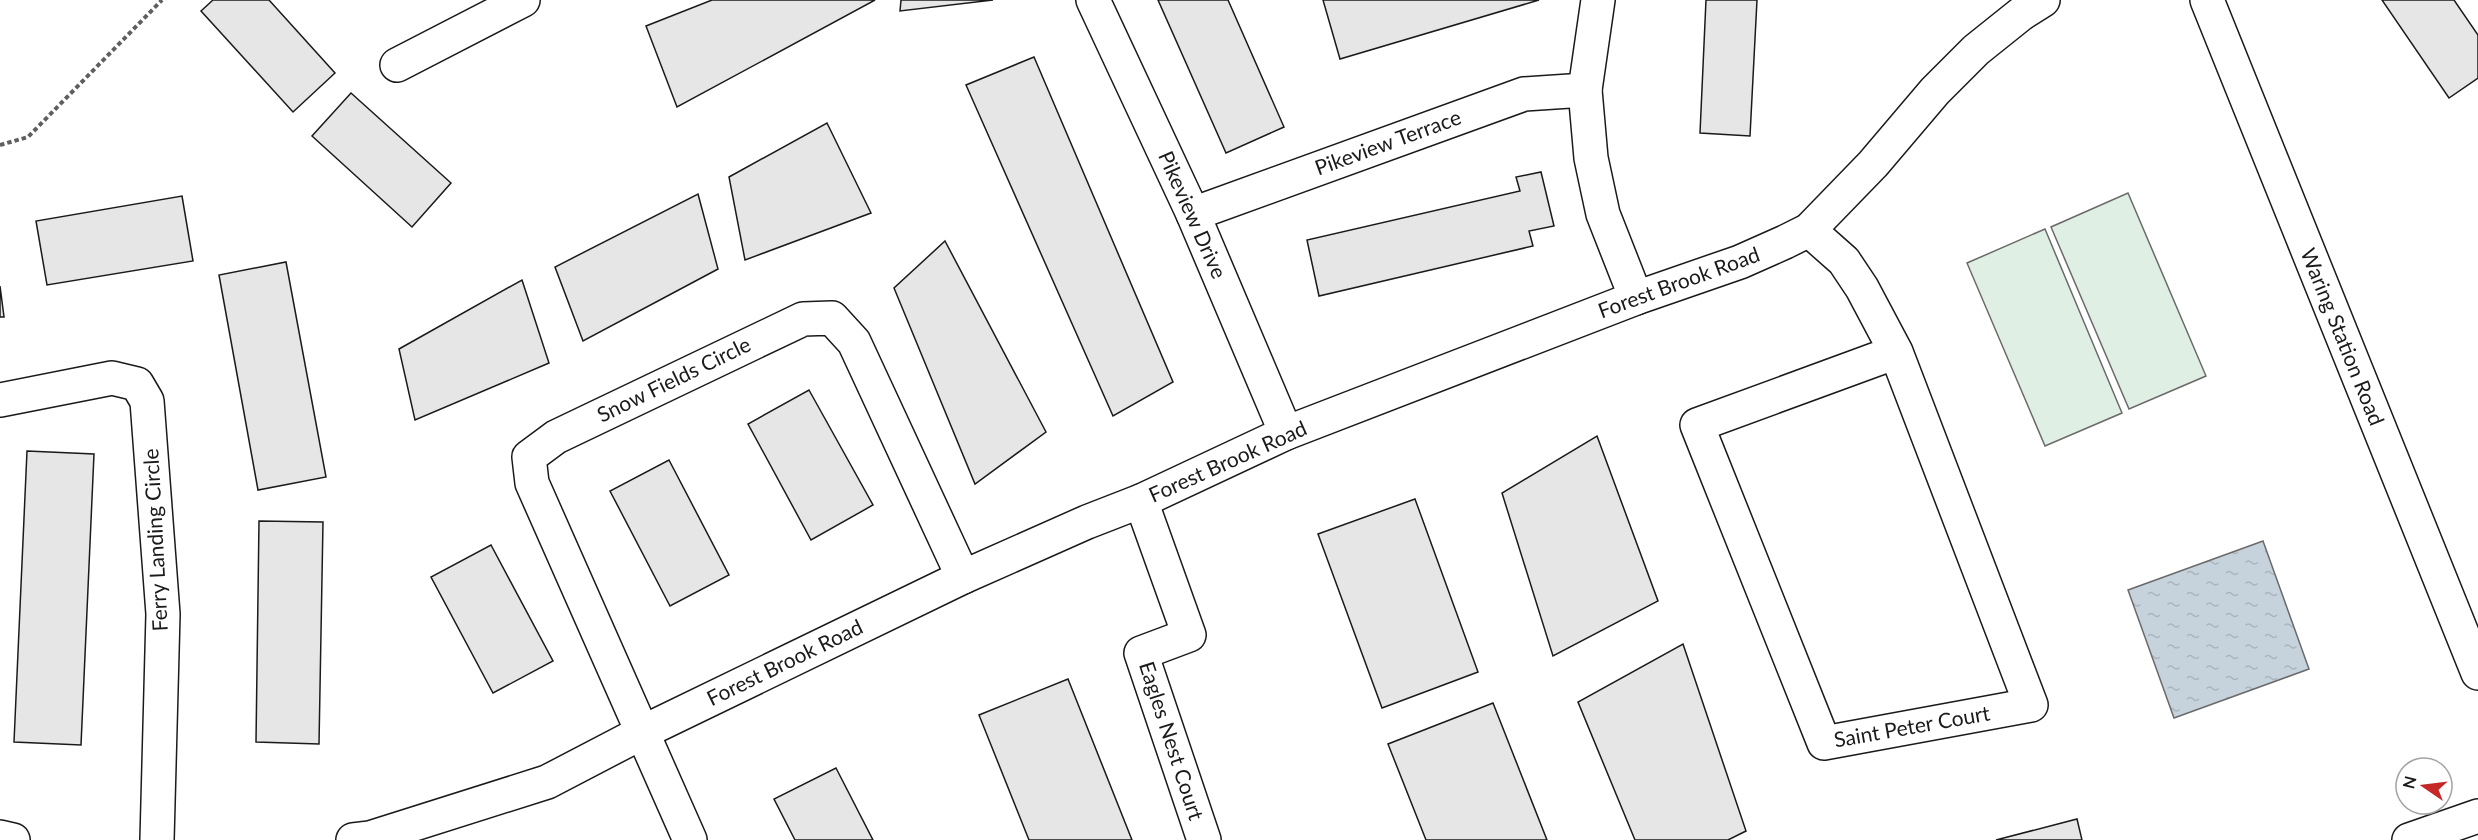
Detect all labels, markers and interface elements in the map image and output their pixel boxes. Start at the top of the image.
street label: Pikeview Terrace [1311,104,1464,180]
street label: Pikeview Drive [1154,147,1233,282]
street label: Forest Brook Road [1594,241,1763,322]
street label: Waring Station Road [2296,244,2390,429]
street label: Snow Fields Circle [593,331,754,427]
street label: Forest Brook Road [1145,415,1310,507]
street label: Ferry Landing Circle [137,448,172,632]
street label: Forest Brook Road [702,613,866,710]
street label: Eagles Nest Court [1135,658,1210,823]
street label: Saint Peter Court [1832,699,1992,752]
north arrow [2394,756,2454,816]
text: N [2398,774,2420,791]

